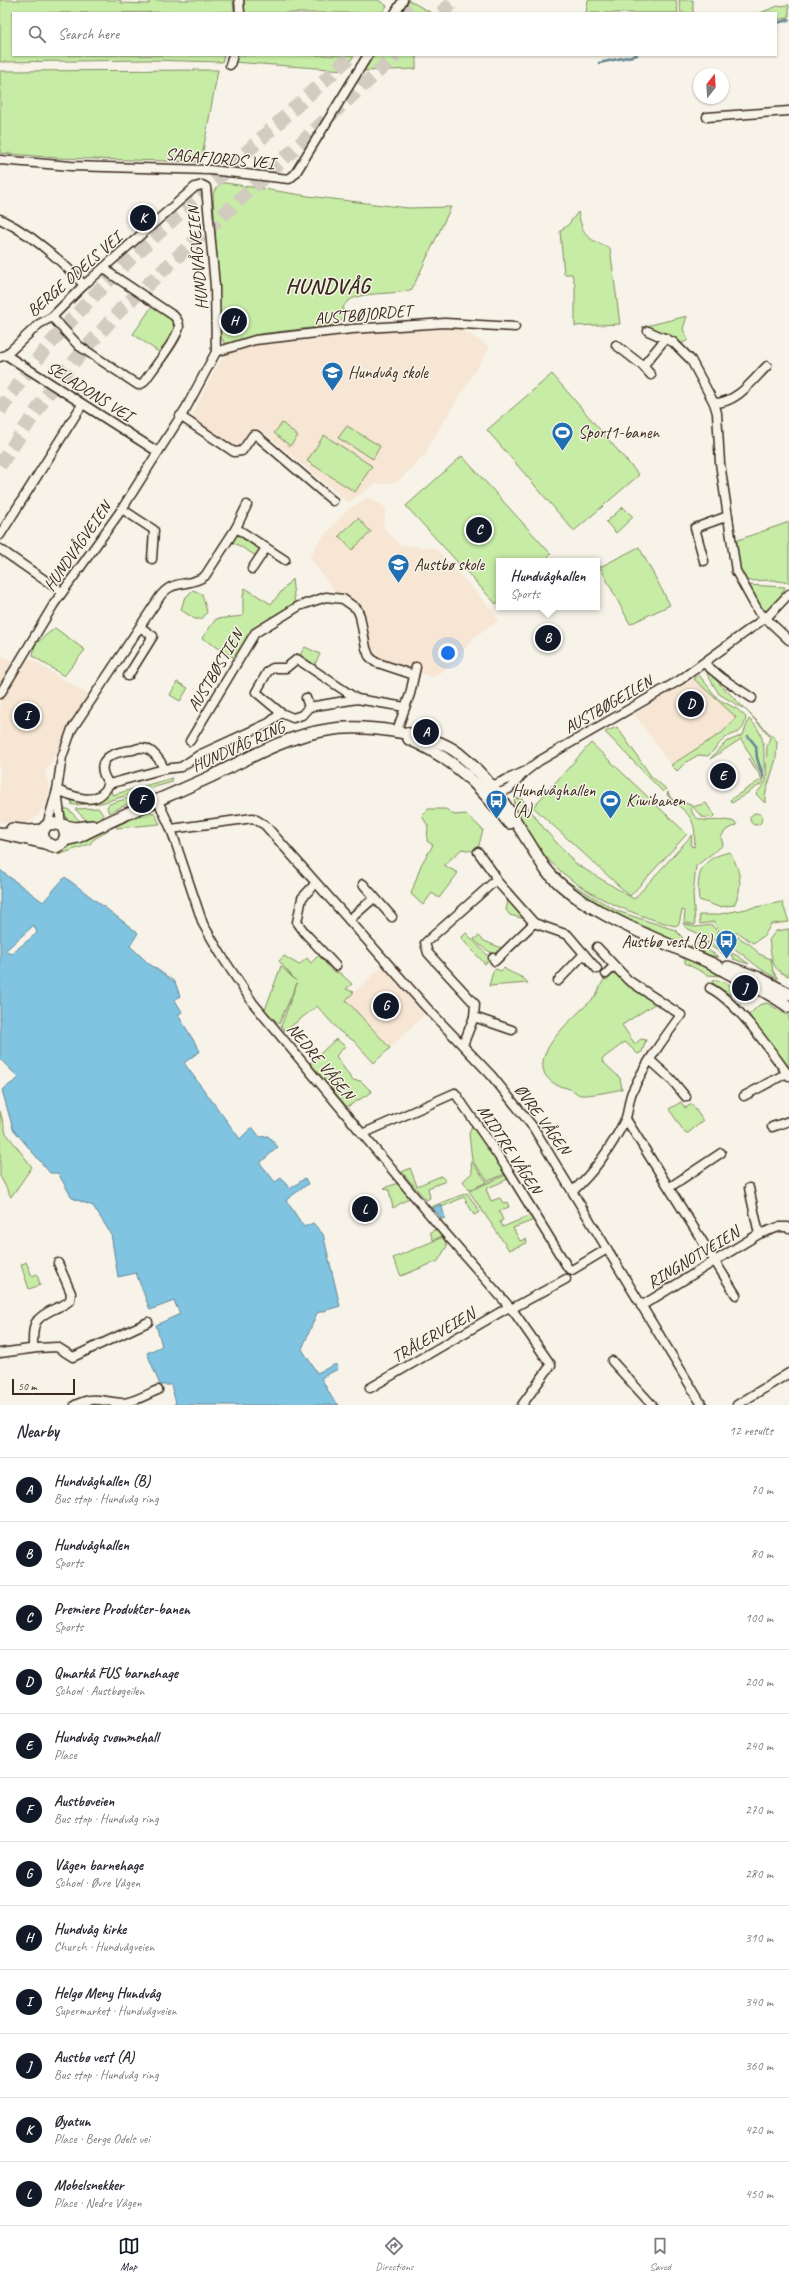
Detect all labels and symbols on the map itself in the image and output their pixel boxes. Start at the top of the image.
north arrow [693,68,729,104]
street label: SAGAFJORDS VEI [165,143,280,174]
pin: K [130,203,156,233]
street label: HUNDVÅGVEIEN [182,203,213,311]
street label: BERGE ODELS VEI [23,226,128,321]
district label: HUNDVÅG [285,273,372,299]
street label: AUSTBØJORDET [313,299,416,329]
pin: H [221,306,247,336]
street label: SELADONS VEI [43,357,140,428]
school or university icon: Hundvåg skole [320,359,346,392]
place label: Hundvåg skole [348,362,429,383]
sports icon: Sport1-banen [550,419,576,452]
place label: Sport1-banen [578,422,660,443]
street label: HUNDVÅGVEIEN [39,496,117,595]
pin: C [466,515,492,545]
school or university icon: Austbø skole [386,551,412,584]
place label: Austbø skole [414,554,485,575]
pin: B [535,623,561,653]
street label: AUSTBØSTIEN [183,624,249,715]
your location [438,643,458,663]
street label: AUSTBØGEILEN [560,670,658,738]
pin: D [678,689,704,719]
pin: I [14,701,40,731]
street label: HUNDVÅG RING [189,716,289,776]
pin: A [413,717,439,747]
pin: E [710,761,736,791]
place label: Hundvåghallen (A) [512,780,596,821]
pin: F [129,785,155,815]
bus stop icon: Hundvåghallen (A) [483,787,509,820]
sports icon: Kiwibanen [597,787,623,820]
place label: Kiwibanen [626,790,686,811]
bus stop icon: Austbø vest (B) [714,928,740,961]
place label: Austbø vest (B) [622,931,713,952]
pin: J [732,973,758,1003]
pin: G [373,991,399,1021]
street label: NEDRE VÅGEN [282,1019,360,1106]
street label: ØVRE VÅGEN [510,1080,577,1161]
street label: MIDTRE VÅGEN [473,1101,548,1200]
pin: L [352,1194,378,1224]
street label: RINGNOTVEIEN [644,1220,745,1293]
street label: TRÅLERVEIEN [388,1302,481,1368]
scale bar [12,1377,75,1396]

